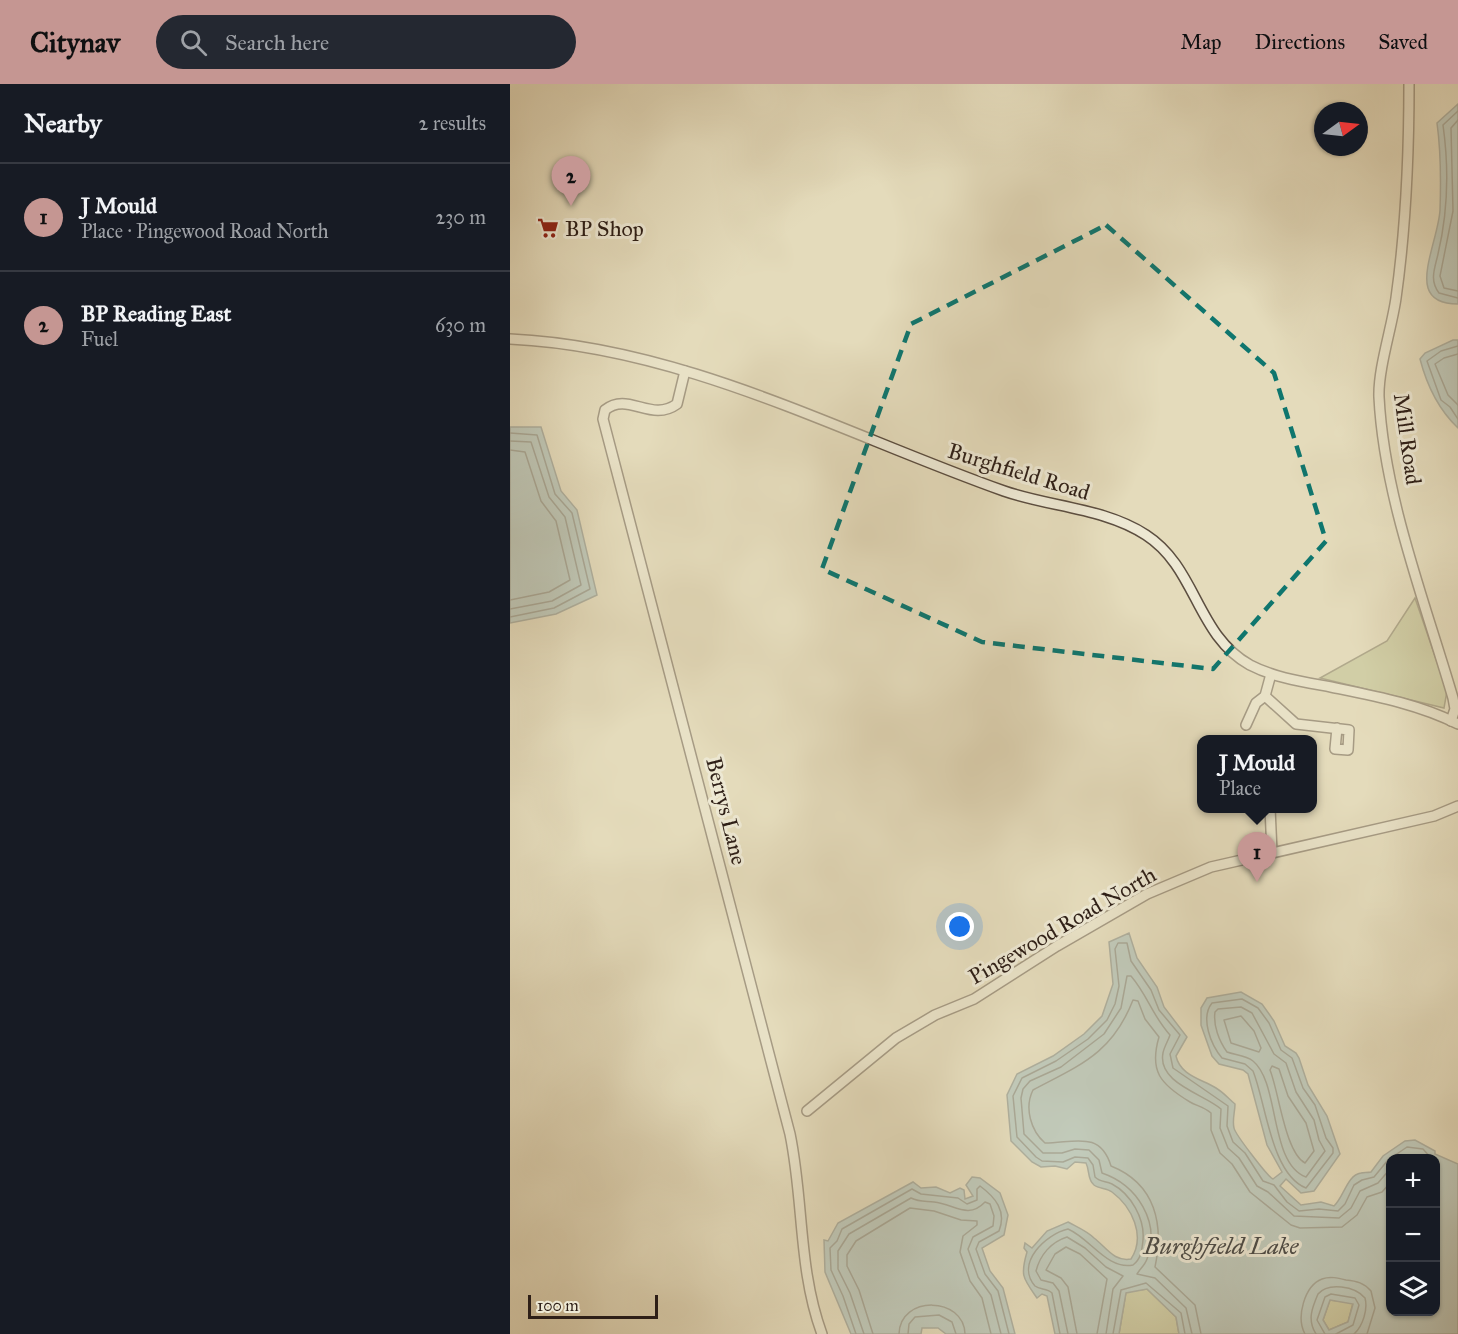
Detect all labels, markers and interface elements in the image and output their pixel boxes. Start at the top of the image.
search box [156,15,576,69]
text: Citynav [30,25,120,60]
icon: search [177,26,210,59]
text: Search here [225,29,329,56]
text: Map [1181,29,1222,55]
text: Directions [1255,29,1345,55]
text: Saved [1378,29,1428,55]
north arrow [1314,102,1368,156]
text: Nearby [24,107,102,139]
text: 2 results [418,111,486,135]
pin: 2 [552,156,590,206]
text: J Mould [81,192,157,219]
text: 1 [40,205,47,229]
text: 230 m [435,205,486,229]
place label: BP Shop [565,215,644,242]
supermarket icon: BP Shop [536,216,560,240]
text: Place · Pingewood Road North [81,219,329,243]
text: BP Reading East [81,300,231,327]
text: 2 [39,313,48,337]
text: 630 m [435,313,486,337]
text: Fuel [81,327,118,351]
street label: Mill Road [1388,392,1427,487]
street label: Burghfield Road [944,437,1093,506]
popup [1197,735,1317,813]
text: J Mould [1219,749,1295,776]
street label: Berrys Lane [700,755,753,868]
text: Place [1219,776,1261,800]
pin: 1 [1238,832,1276,882]
street label: Pingewood Road North [964,861,1161,990]
your location [945,912,974,941]
map controls [1386,1154,1440,1316]
button: + [1386,1154,1440,1208]
button: − [1386,1208,1440,1262]
water label: Burghfield Lake [1143,1231,1300,1261]
button: layers [1386,1262,1440,1316]
scale bar [528,1292,658,1320]
text: 100 m [537,1296,579,1315]

